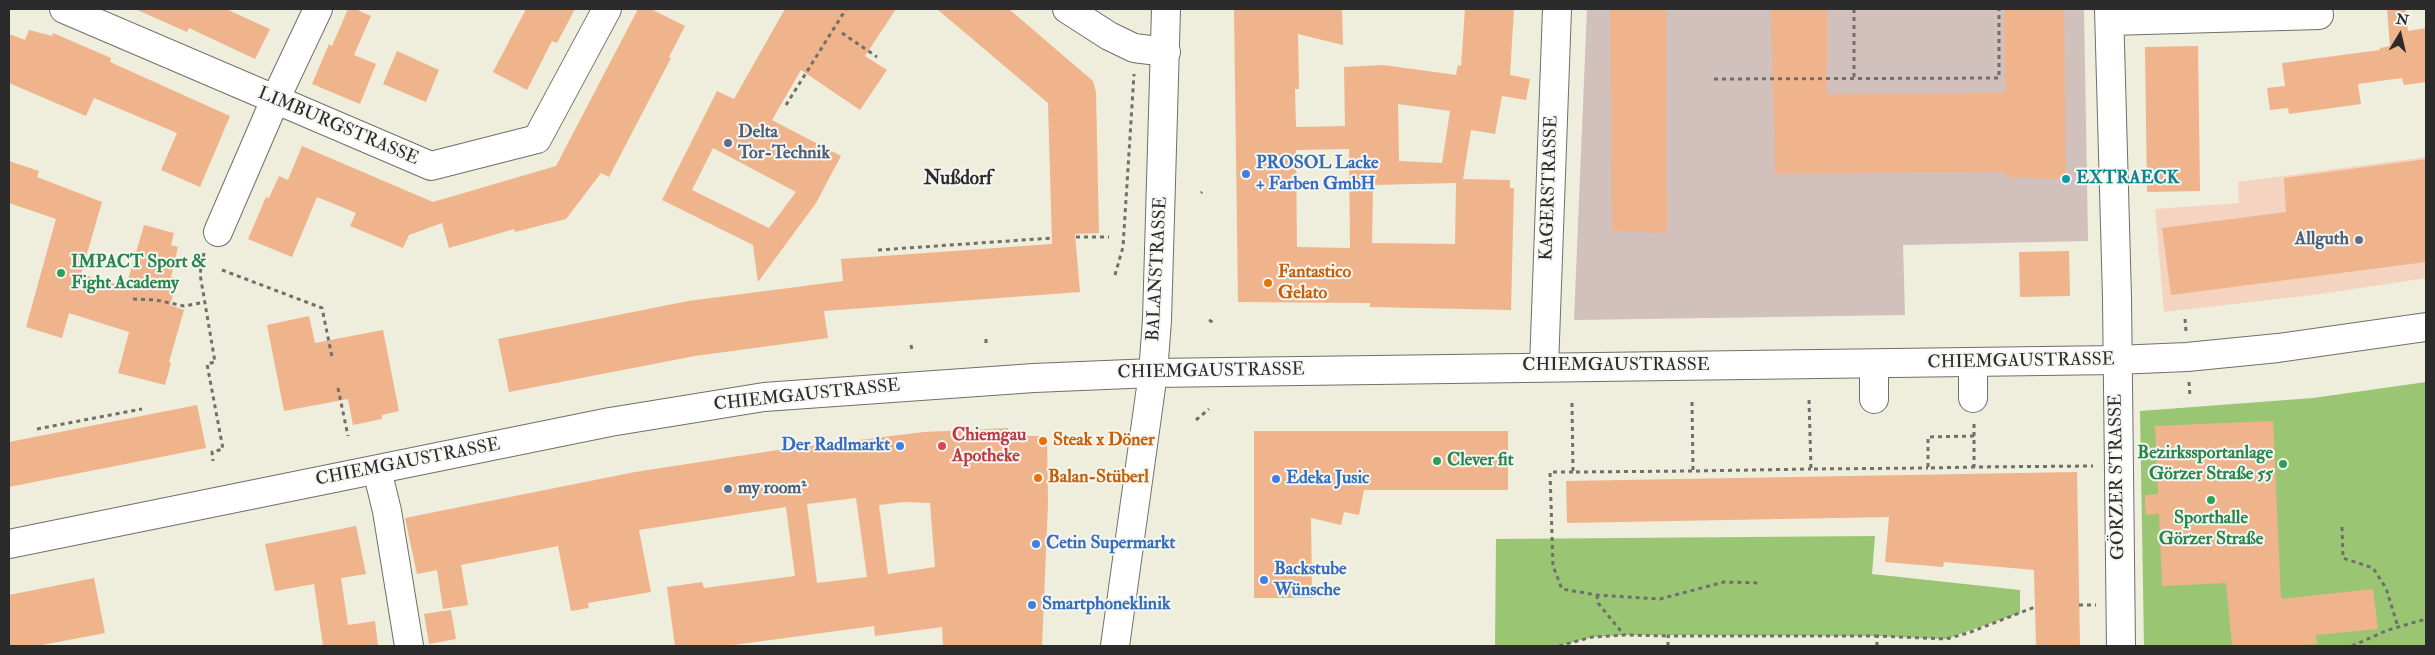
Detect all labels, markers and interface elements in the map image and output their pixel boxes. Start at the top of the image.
north arrow [2375,10,2425,60]
text: N [2395,10,2410,29]
street label: LIMBURGSTRASSE [254,83,422,171]
street label: KAGERSTRASSE [1537,115,1563,261]
place label: Delta Tor-Technik [738,122,830,164]
marker: Delta Tor-Technik [722,137,734,149]
place label: PROSOL Lacke + Farben GmbH [1256,153,1379,195]
marker: PROSOL Lacke + Farben GmbH [1240,168,1252,180]
place label: EXTRAECK [2076,168,2179,190]
district label: Nußdorf [924,169,992,191]
marker: EXTRAECK [2060,173,2072,185]
street label: BALANSTRASSE [1143,196,1173,342]
place label: Allguth [2295,229,2349,251]
marker: Allguth [2353,234,2365,246]
place label: IMPACT Sport & Fight Academy [71,252,206,294]
place label: Fantastico Gelato [1278,262,1351,304]
marker: IMPACT Sport & Fight Academy [55,267,67,279]
marker: Fantastico Gelato [1262,277,1274,289]
street label: CHIEMGAUSTRASSE [1927,350,2115,374]
street label: CHIEMGAUSTRASSE [1522,355,1710,377]
street label: CHIEMGAUSTRASSE [1117,360,1305,384]
street label: CHIEMGAUSTRASSE [713,375,901,417]
street label: GÖRZER STRASSE [2106,394,2130,560]
place label: Chiemgau Apotheke [952,425,1026,468]
place label: Steak x Döner [1053,430,1155,452]
street label: CHIEMGAUSTRASSE [314,435,502,491]
place label: Der Radlmarkt [781,435,890,457]
marker: Steak x Döner [1037,435,1049,447]
marker: Der Radlmarkt [894,440,906,452]
marker: Chiemgau Apotheke [936,440,948,452]
place label: Bezirkssportanlage Görzer Straße 55 [2137,443,2273,486]
place label: Clever fit [1447,450,1514,472]
marker: Clever fit [1431,455,1443,467]
marker: Bezirkssportanlage Görzer Straße 55 [2277,458,2289,470]
place label: Balan-Stüberl [1048,467,1149,489]
place label: Edeka Jusic [1286,468,1369,490]
marker: Balan-Stüberl [1032,472,1044,484]
marker: Edeka Jusic [1270,473,1282,485]
place label: my room² [738,478,806,500]
marker: my room² [722,483,734,495]
marker: Sporthalle Görzer Straße [2205,494,2217,506]
place label: Sporthalle Görzer Straße [2159,508,2263,550]
place label: Cetin Supermarkt [1046,533,1175,555]
marker: Cetin Supermarkt [1030,538,1042,550]
place label: Backstube Wünsche [1274,559,1347,602]
marker: Backstube Wünsche [1258,574,1270,586]
place label: Smartphoneklinik [1042,594,1171,616]
marker: Smartphoneklinik [1026,599,1038,611]

